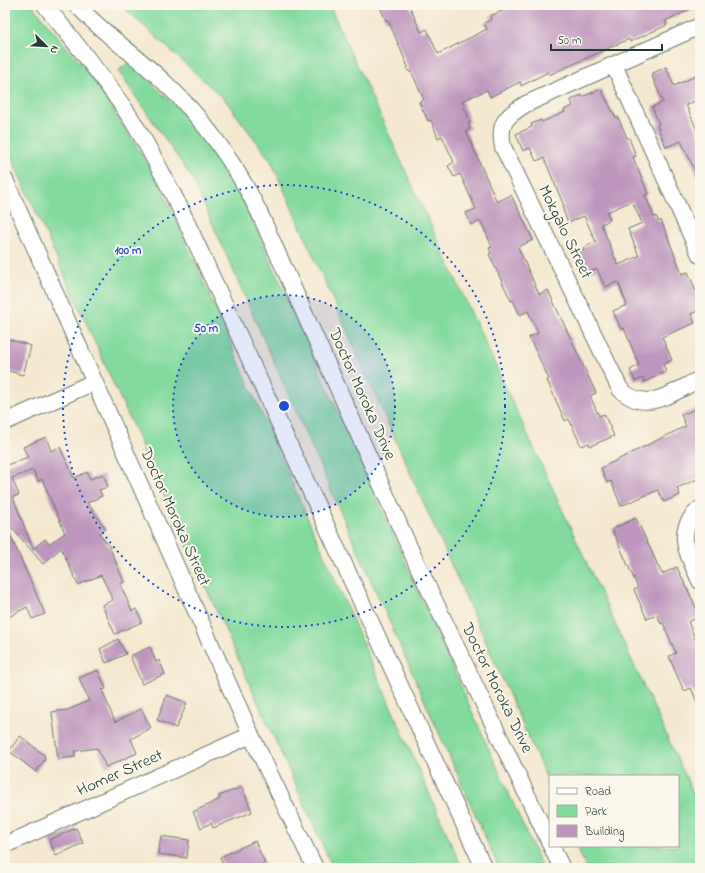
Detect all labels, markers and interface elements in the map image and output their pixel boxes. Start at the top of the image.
north arrow [26,26,66,66]
scale bar [551,26,662,52]
text: 50 m [557,32,581,50]
text: N [45,43,63,56]
street label: Mokgalo Street [530,181,599,284]
text: 100 m [115,242,142,260]
text: 50 m [194,320,219,338]
street label: Doctor Moroka Drive [321,323,402,464]
centre of rings [277,399,291,413]
street label: Doctor Moroka Street [133,443,217,591]
street label: Doctor Moroka Drive [454,618,540,758]
street label: Homer Street [73,743,167,803]
legend [549,775,679,847]
text: Road [585,783,611,801]
text: Park [585,803,607,821]
text: Building [584,823,624,842]

